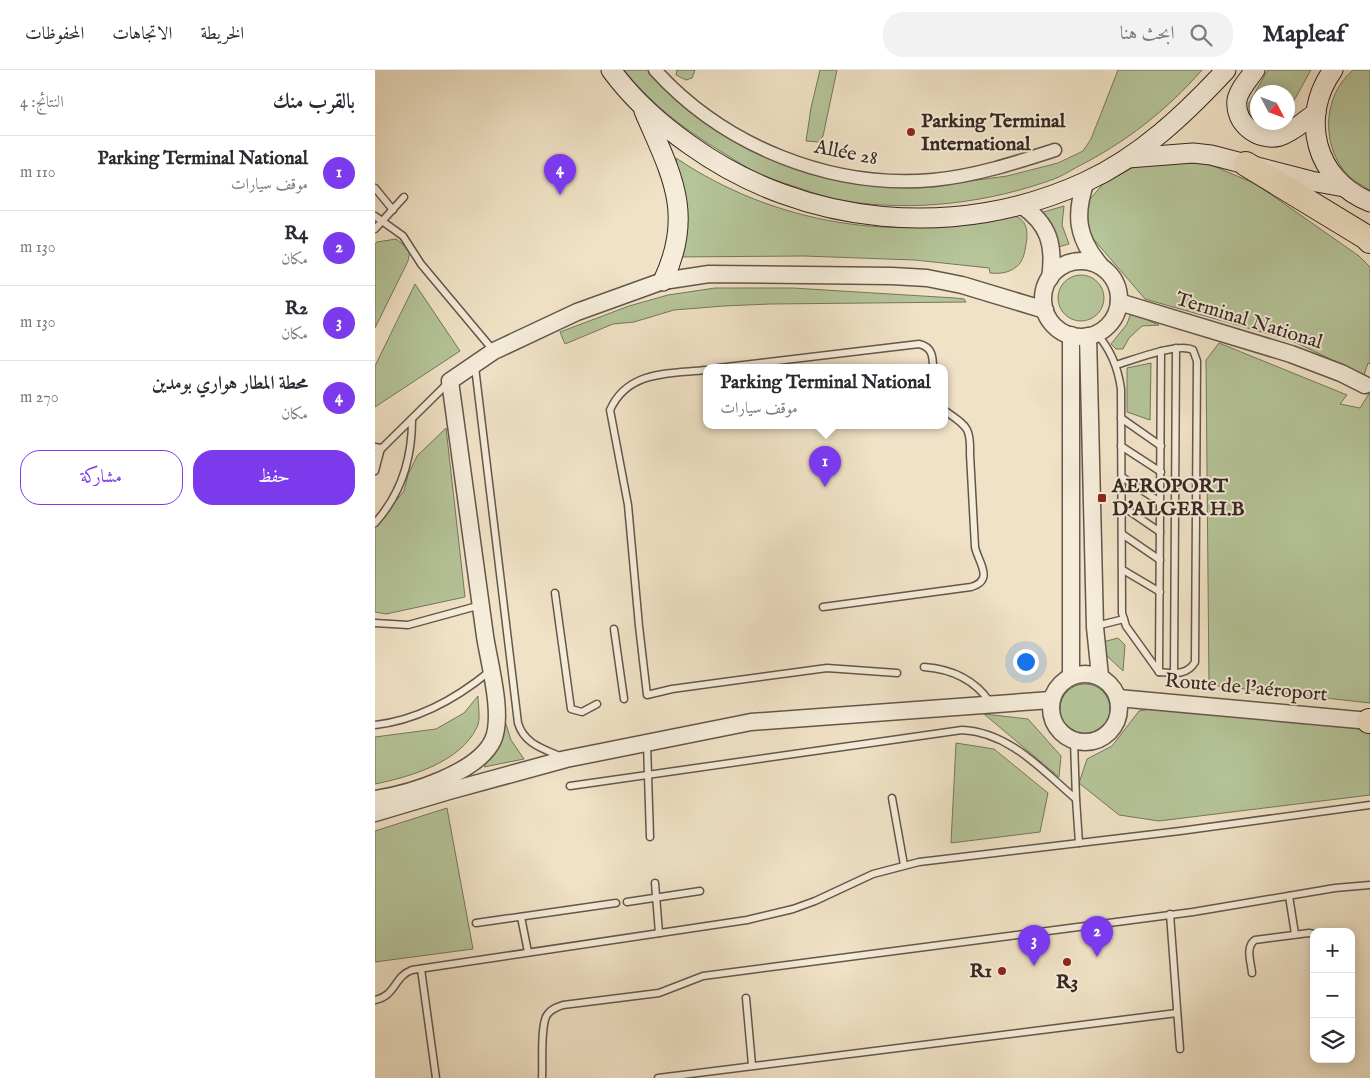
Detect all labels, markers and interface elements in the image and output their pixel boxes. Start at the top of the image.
search box [883,12,1233,57]
text: Mapleaf [1263,19,1345,50]
icon: search [1187,21,1215,49]
text: ابحث هنا [1120,22,1175,46]
text: المحفوظات [25,23,84,46]
text: الاتجاهات [112,23,172,46]
text: الخريطة [200,23,244,46]
north arrow [1250,85,1295,130]
text: بالقرب منك [273,89,355,116]
text: النتائج: 4 [20,93,64,113]
place label: Parking Terminal International [921,109,1066,157]
marker: Parking Terminal International [905,126,917,138]
street label: Allée 28 [811,134,880,171]
text: Parking Terminal National [98,147,308,171]
pin: 4 [544,154,576,195]
text: 110 m [20,163,56,183]
text: 1 [336,163,342,183]
text: موقف سيارات [231,175,308,195]
text: R4 [284,222,308,246]
text: 130 m [20,238,56,258]
text: 2 [335,238,343,258]
text: مكان [281,250,308,270]
street label: Terminal National [1173,287,1326,355]
text: R2 [285,297,308,321]
text: 130 m [20,313,56,333]
text: 3 [336,313,342,333]
text: مكان [281,325,308,345]
popup [703,364,948,429]
text: Parking Terminal National [720,371,931,395]
text: محطة المطار هواري بومدين [152,372,308,396]
text: 270 m [20,388,59,408]
text: 4 [335,388,343,408]
text: موقف سيارات [720,399,798,419]
text: مكان [281,405,308,425]
pin: 1 [809,446,841,487]
button: مشاركة [20,450,183,505]
button: حفظ [193,450,355,505]
place label: AEROPORT D'ALGER H.B [1111,474,1244,522]
marker: AEROPORT D'ALGER H.B [1096,492,1108,504]
your location [1013,649,1039,675]
street label: Route de l'aéroport [1164,668,1329,708]
pin: 2 [1081,916,1113,957]
pin: 3 [1018,925,1050,966]
map controls [1310,928,1355,1063]
button: + [1310,928,1355,973]
marker: R3 [1061,956,1073,968]
place label: R1 [969,959,992,984]
marker: R1 [996,965,1008,977]
place label: R3 [1056,970,1078,995]
button: − [1310,973,1355,1018]
button: layers [1310,1018,1355,1063]

